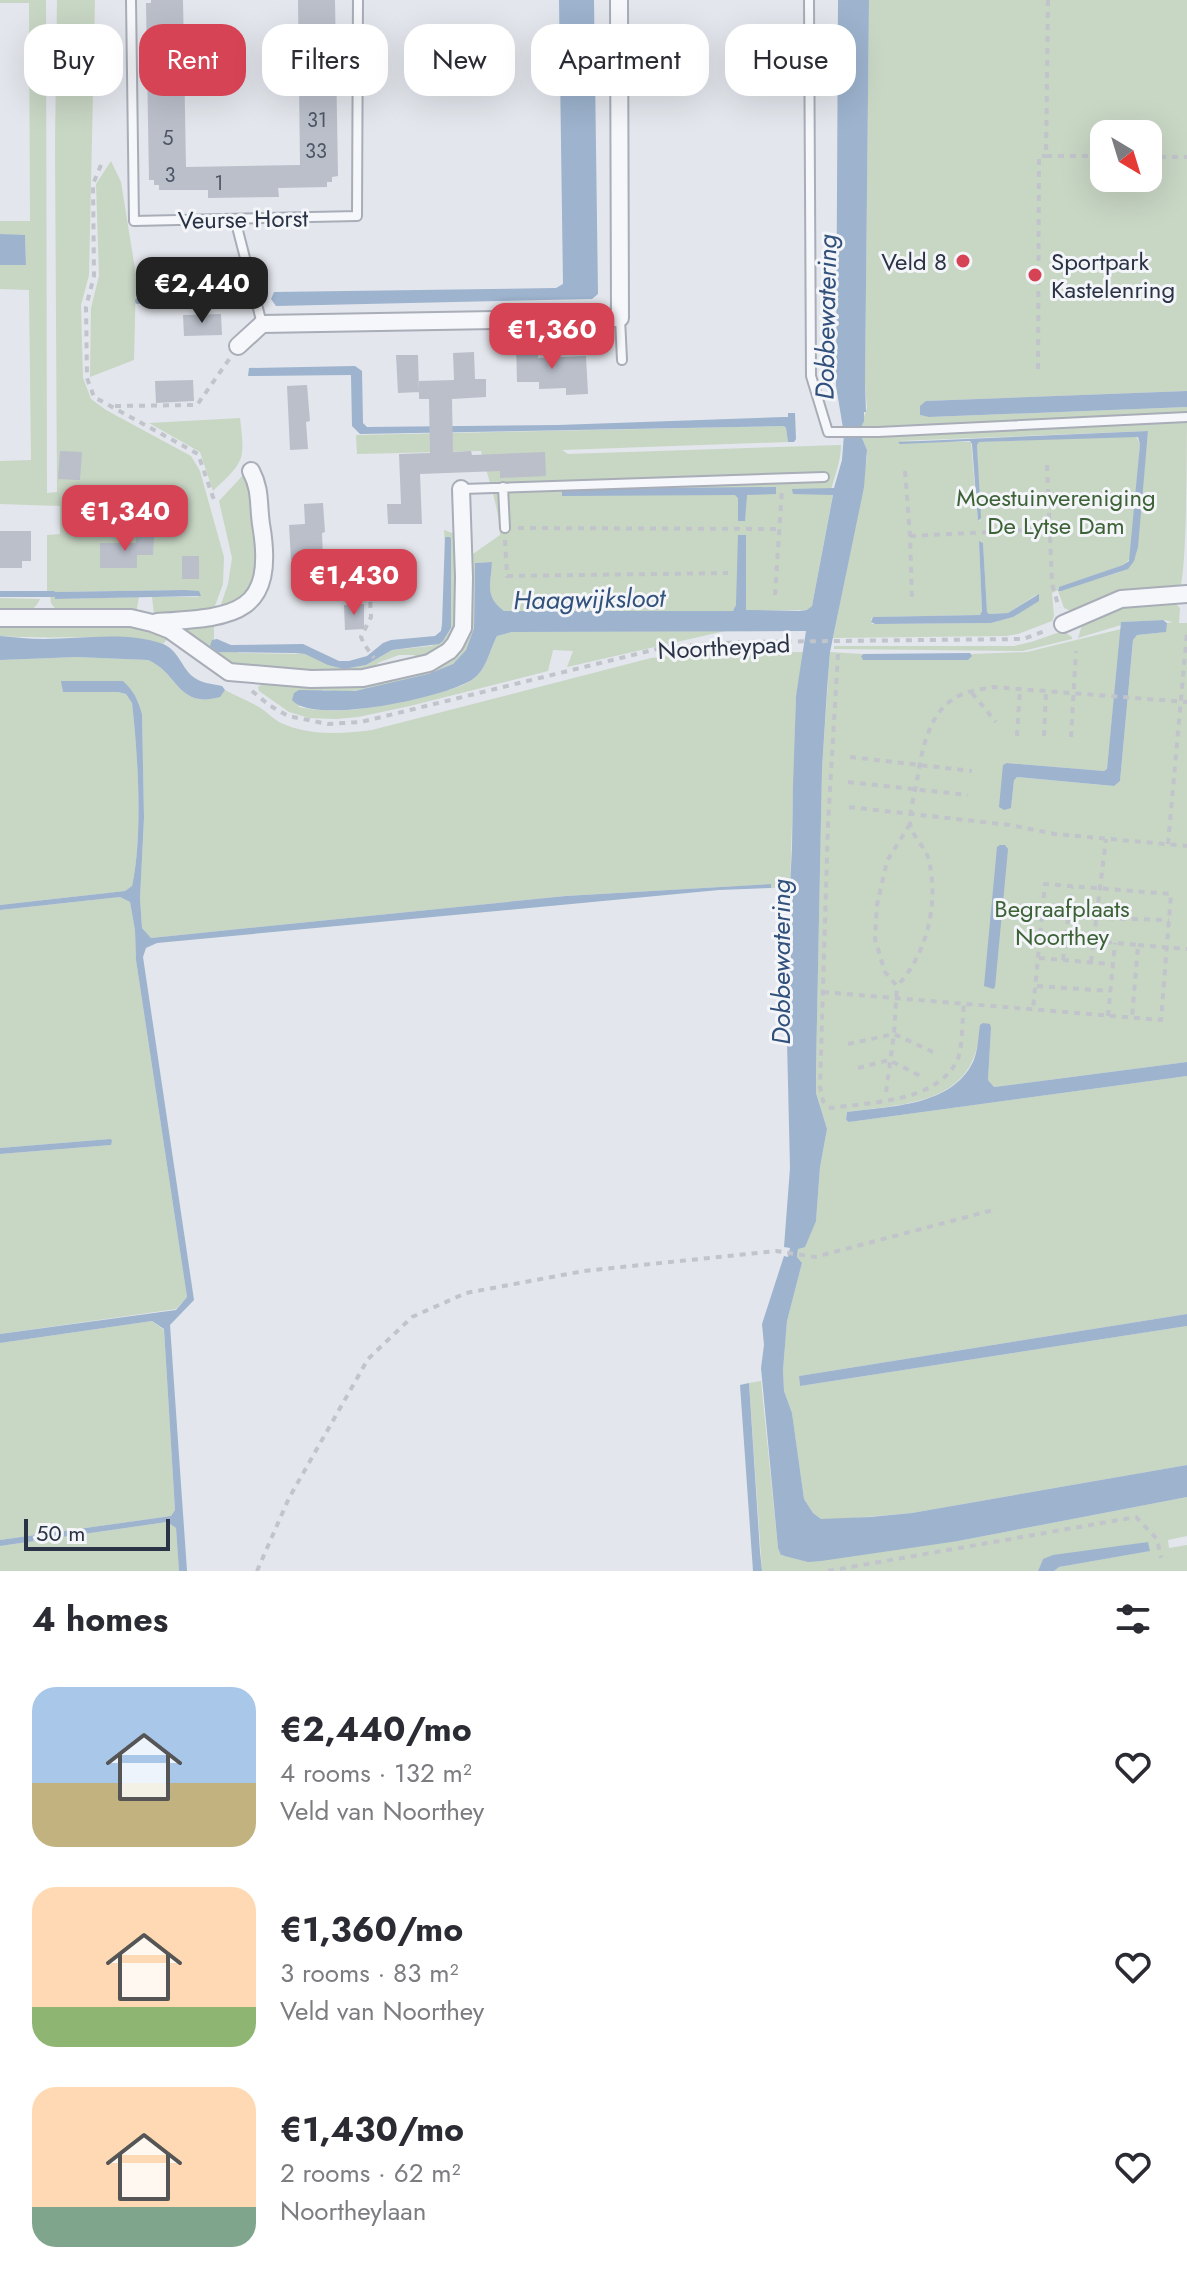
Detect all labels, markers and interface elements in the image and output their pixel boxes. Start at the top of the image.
chip: Buy [24,24,123,96]
chip: Rent [139,24,246,96]
chip: Filters [262,24,388,96]
chip: New [404,24,515,96]
chip: Apartment [531,24,709,96]
chip: House [725,24,856,96]
house number: 31 [307,106,327,135]
north arrow [1090,120,1162,192]
map controls [1090,120,1162,192]
house number: 5 [162,124,174,153]
house number: 33 [305,137,327,166]
house number: 3 [165,161,176,190]
house number: 1 [215,169,224,198]
street label: Veurse Horst [178,200,309,238]
water label: Dobbewatering [806,234,846,400]
place label: Veld 8 [881,244,947,279]
place label: Sportpark Kastelenring [1051,244,1175,307]
marker: Veld 8 [954,252,972,270]
pin: €2,440 [137,257,267,325]
text: €2,440 [154,264,250,302]
marker: Sportpark Kastelenring [1026,266,1044,284]
pin: €1,360 [487,303,617,371]
text: €1,360 [507,310,597,348]
park label: Moestuinvereniging De Lytse Dam [956,480,1156,543]
pin: €1,340 [60,485,190,553]
text: €1,340 [80,492,170,530]
pin: €1,430 [289,549,419,617]
text: €1,430 [309,556,399,594]
water label: Haagwijksloot [513,579,667,619]
street label: Noortheypad [657,626,791,668]
water label: Dobbewatering [762,879,800,1045]
park label: Begraafplaats Noorthey [994,891,1130,954]
scale bar [24,1515,170,1551]
text: 50 m [36,1517,85,1549]
text: 4 homes [32,1595,168,1644]
icon: filters [1111,1597,1155,1641]
text: €2,440/mo [280,1705,472,1754]
icon: home [96,1719,192,1815]
icon: heart [1111,1745,1155,1789]
text: 4 rooms · 132 m² [280,1754,472,1792]
text: Veld van Noorthey [280,1792,484,1830]
text: €1,360/mo [280,1905,463,1954]
icon: home [96,1919,192,2015]
icon: heart [1111,1945,1155,1989]
text: 3 rooms · 83 m² [280,1954,459,1992]
text: Veld van Noorthey [280,1992,484,2030]
text: €1,430/mo [280,2105,464,2154]
icon: home [96,2119,192,2215]
icon: heart [1111,2145,1155,2189]
text: 2 rooms · 62 m² [280,2154,461,2192]
text: Noortheylaan [280,2192,426,2230]

